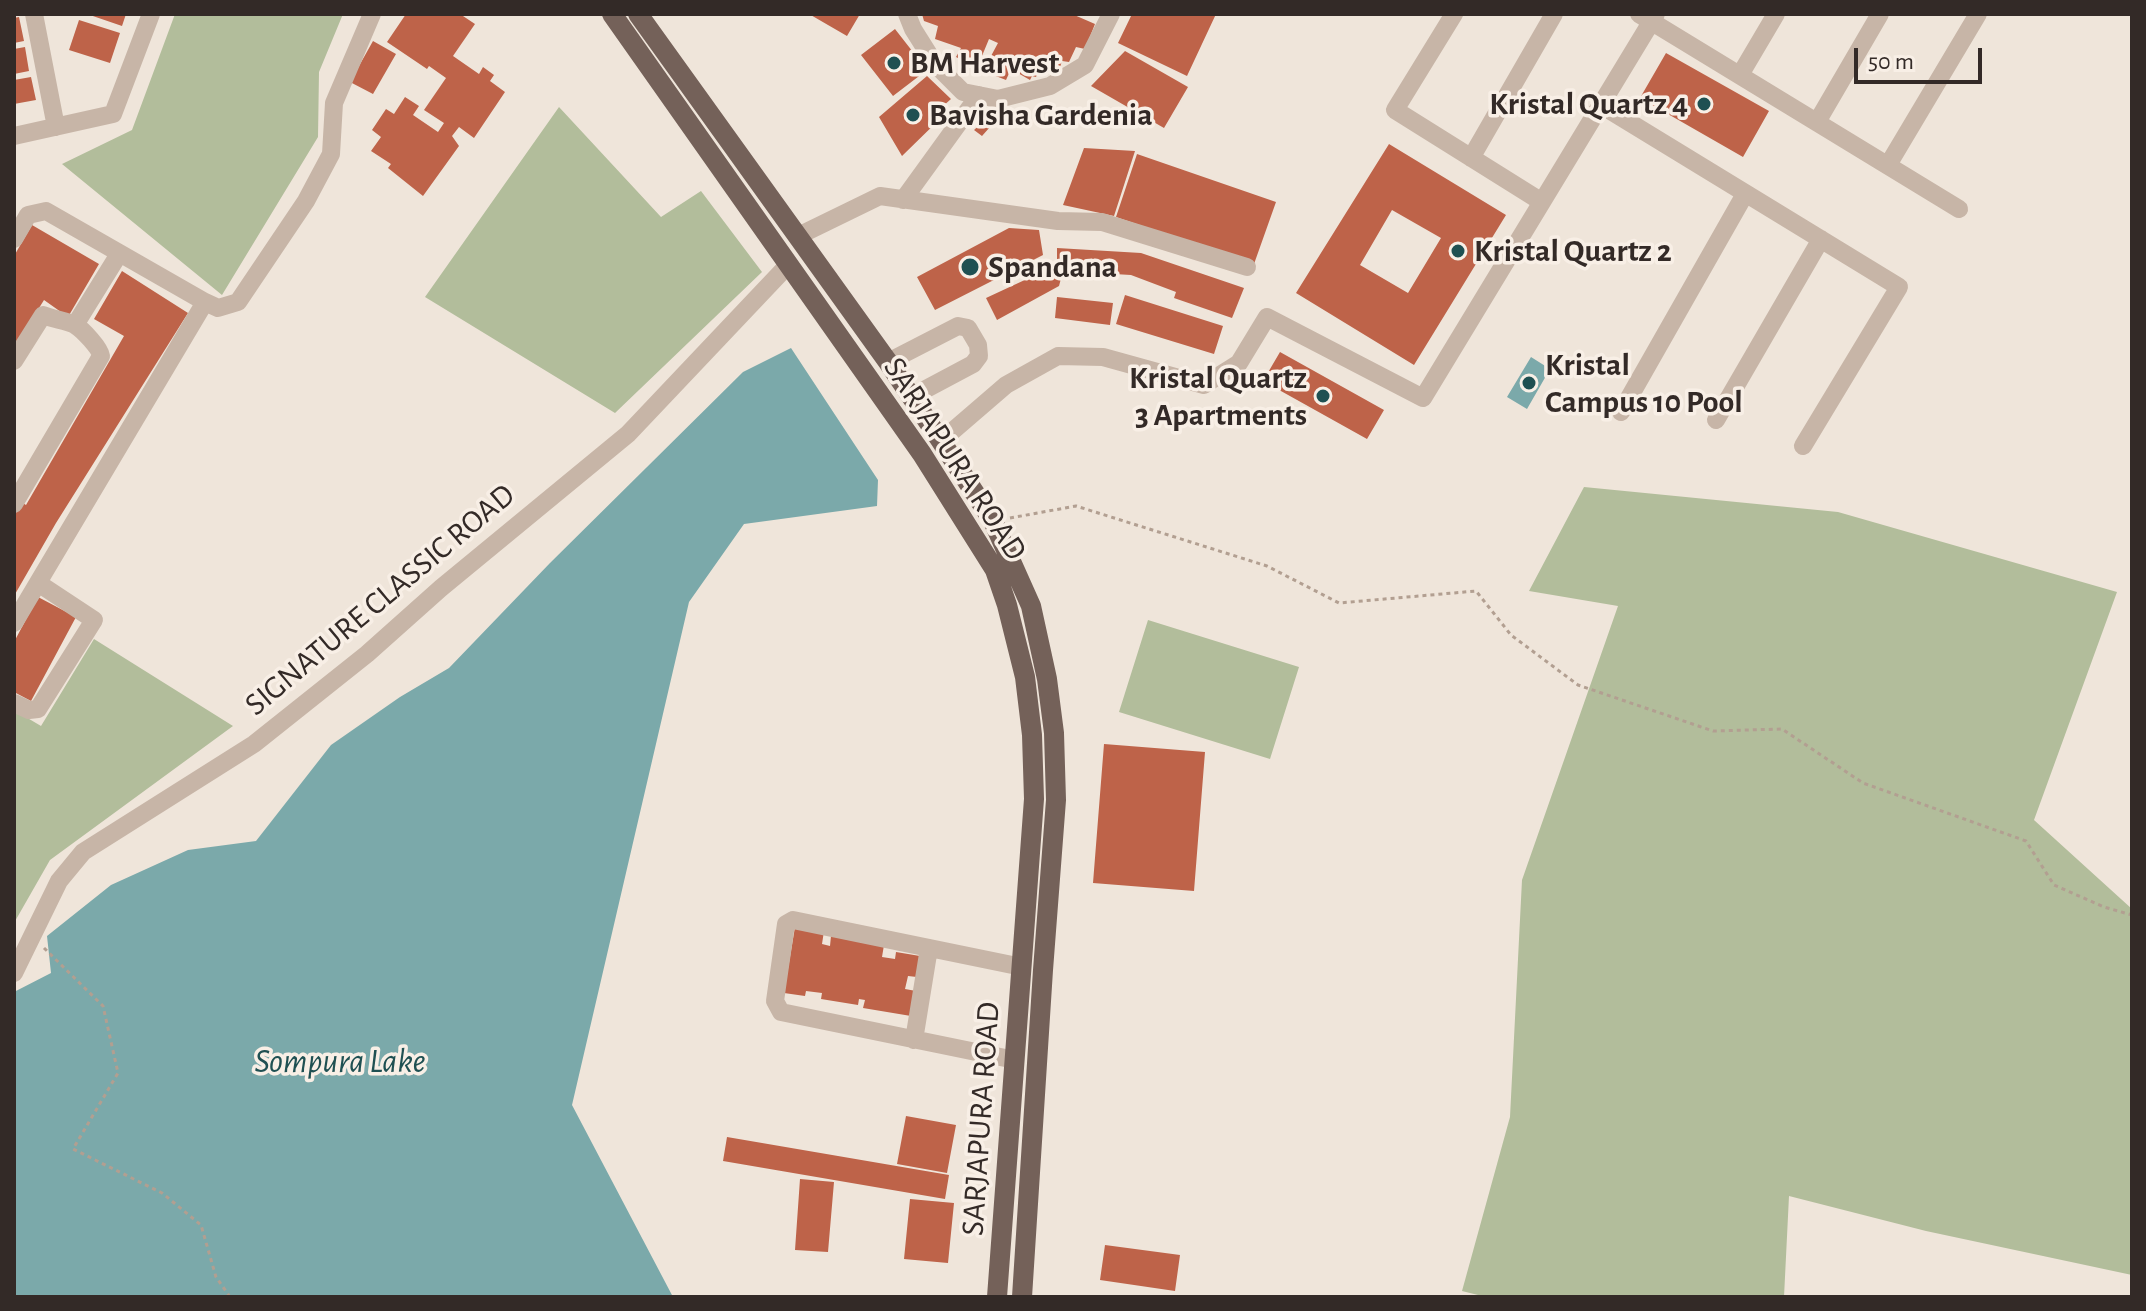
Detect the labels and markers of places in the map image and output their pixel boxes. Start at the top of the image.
place label: BM Harvest [910,44,1059,82]
marker: BM Harvest [885,54,903,72]
place label: Kristal Quartz 4 [1489,85,1688,123]
marker: Kristal Quartz 4 [1695,95,1713,113]
place label: Bavisha Gardenia [929,96,1153,134]
marker: Bavisha Gardenia [904,106,922,124]
place label: Kristal Quartz 2 [1474,232,1672,270]
marker: Kristal Quartz 2 [1449,242,1467,260]
place label: Spandana [988,248,1117,286]
marker: Spandana [959,256,981,278]
place label: Kristal Campus 10 Pool [1545,346,1743,421]
place label: Kristal Quartz 3 Apartments [1129,359,1307,434]
marker: Kristal Campus 10 Pool [1520,374,1538,392]
marker: Kristal Quartz 3 Apartments [1314,387,1332,405]

